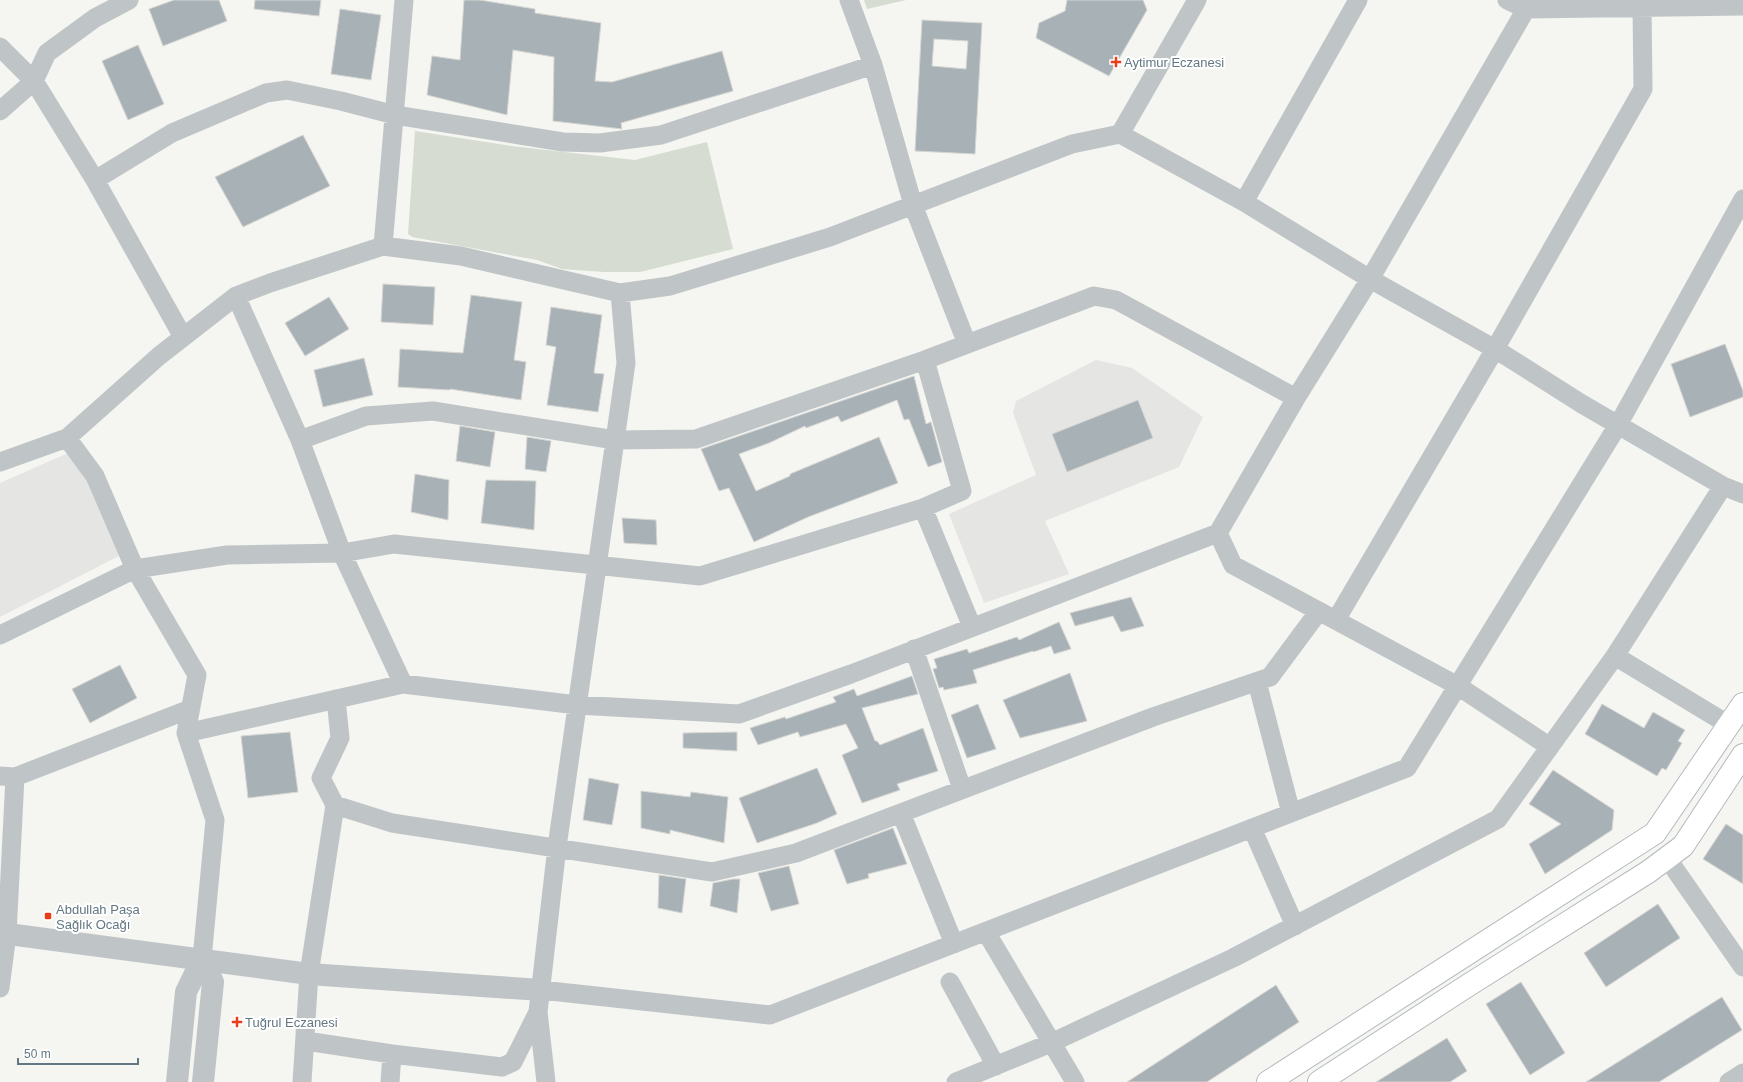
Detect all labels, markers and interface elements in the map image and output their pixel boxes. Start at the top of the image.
place label: Aytimur Eczanesi [1124,55,1224,70]
marker: Aytimur Eczanesi [1111,57,1121,67]
place label: Abdullah Paşa Sağlık Ocağı [56,902,141,932]
marker: Abdullah Paşa Sağlık Ocağı [43,911,53,921]
place label: Tuğrul Eczanesi [245,1015,338,1030]
marker: Tuğrul Eczanesi [232,1017,242,1027]
scale bar [18,1040,138,1066]
text: 50 m [24,1047,51,1061]

